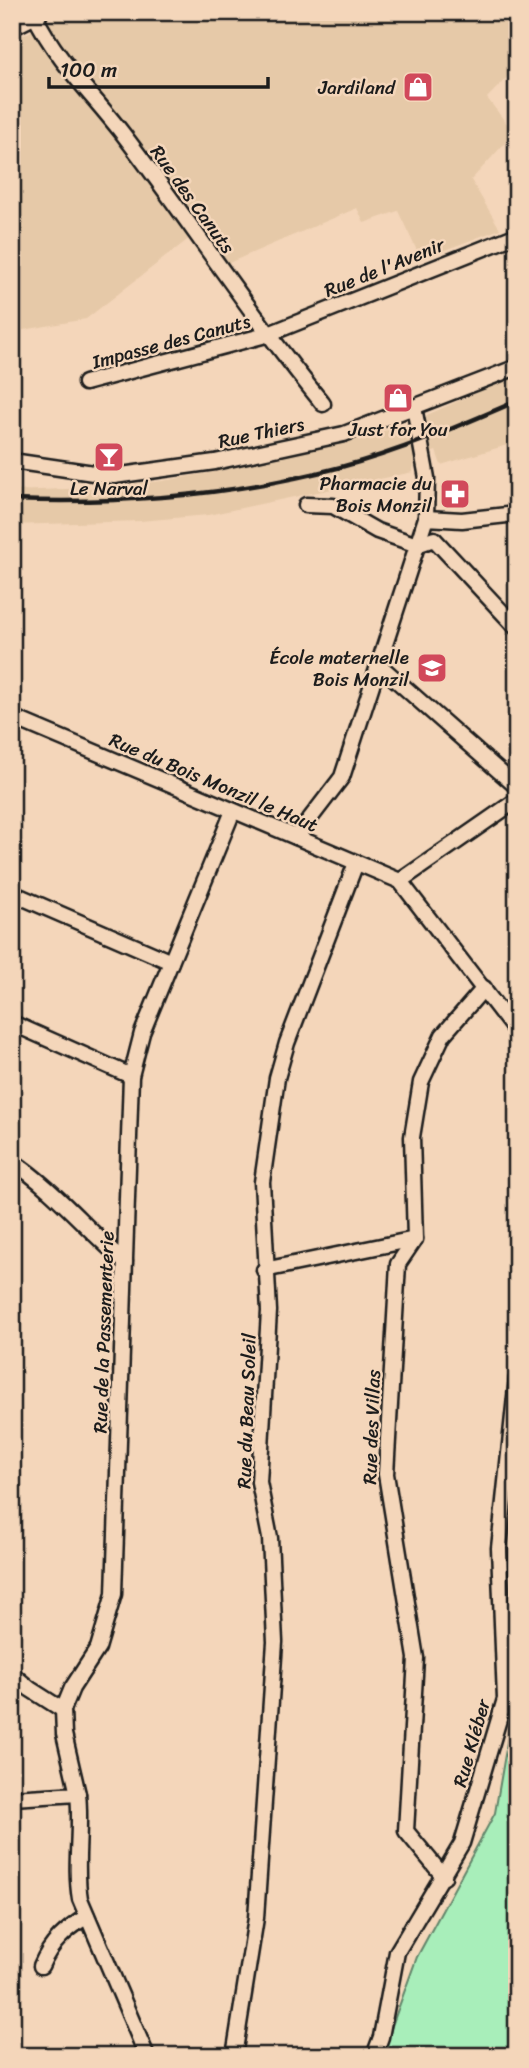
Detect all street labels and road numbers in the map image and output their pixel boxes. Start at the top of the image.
street label: Rue des Canuts [142,138,244,261]
street label: Rue de l'Avenir [319,228,451,307]
street label: Impasse des Canuts [87,304,254,379]
street label: Rue Thiers [215,407,307,458]
street label: Rue du Bois Monzil le Haut [104,723,323,841]
street label: Rue de la Passementerie [83,1230,124,1434]
street label: Rue du Beau Soleil [227,1332,266,1489]
street label: Rue des Villas [353,1369,390,1485]
street label: Rue Kléber [443,1694,500,1791]

